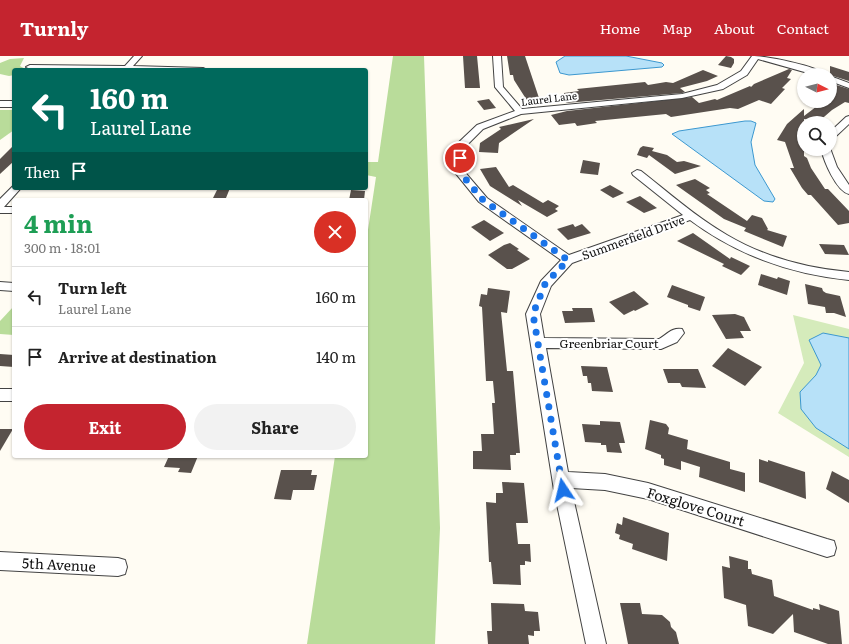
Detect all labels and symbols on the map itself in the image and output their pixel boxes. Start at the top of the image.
north arrow [797,68,837,108]
street label: Laurel Lane [520,87,578,109]
pin [443,141,477,175]
street label: Summerfield Drive [579,210,687,264]
street label: Greenbriar Court [559,334,659,352]
position arrow [542,469,584,511]
street label: Foxglove Court [645,482,748,530]
street label: 5th Avenue [22,552,96,576]

